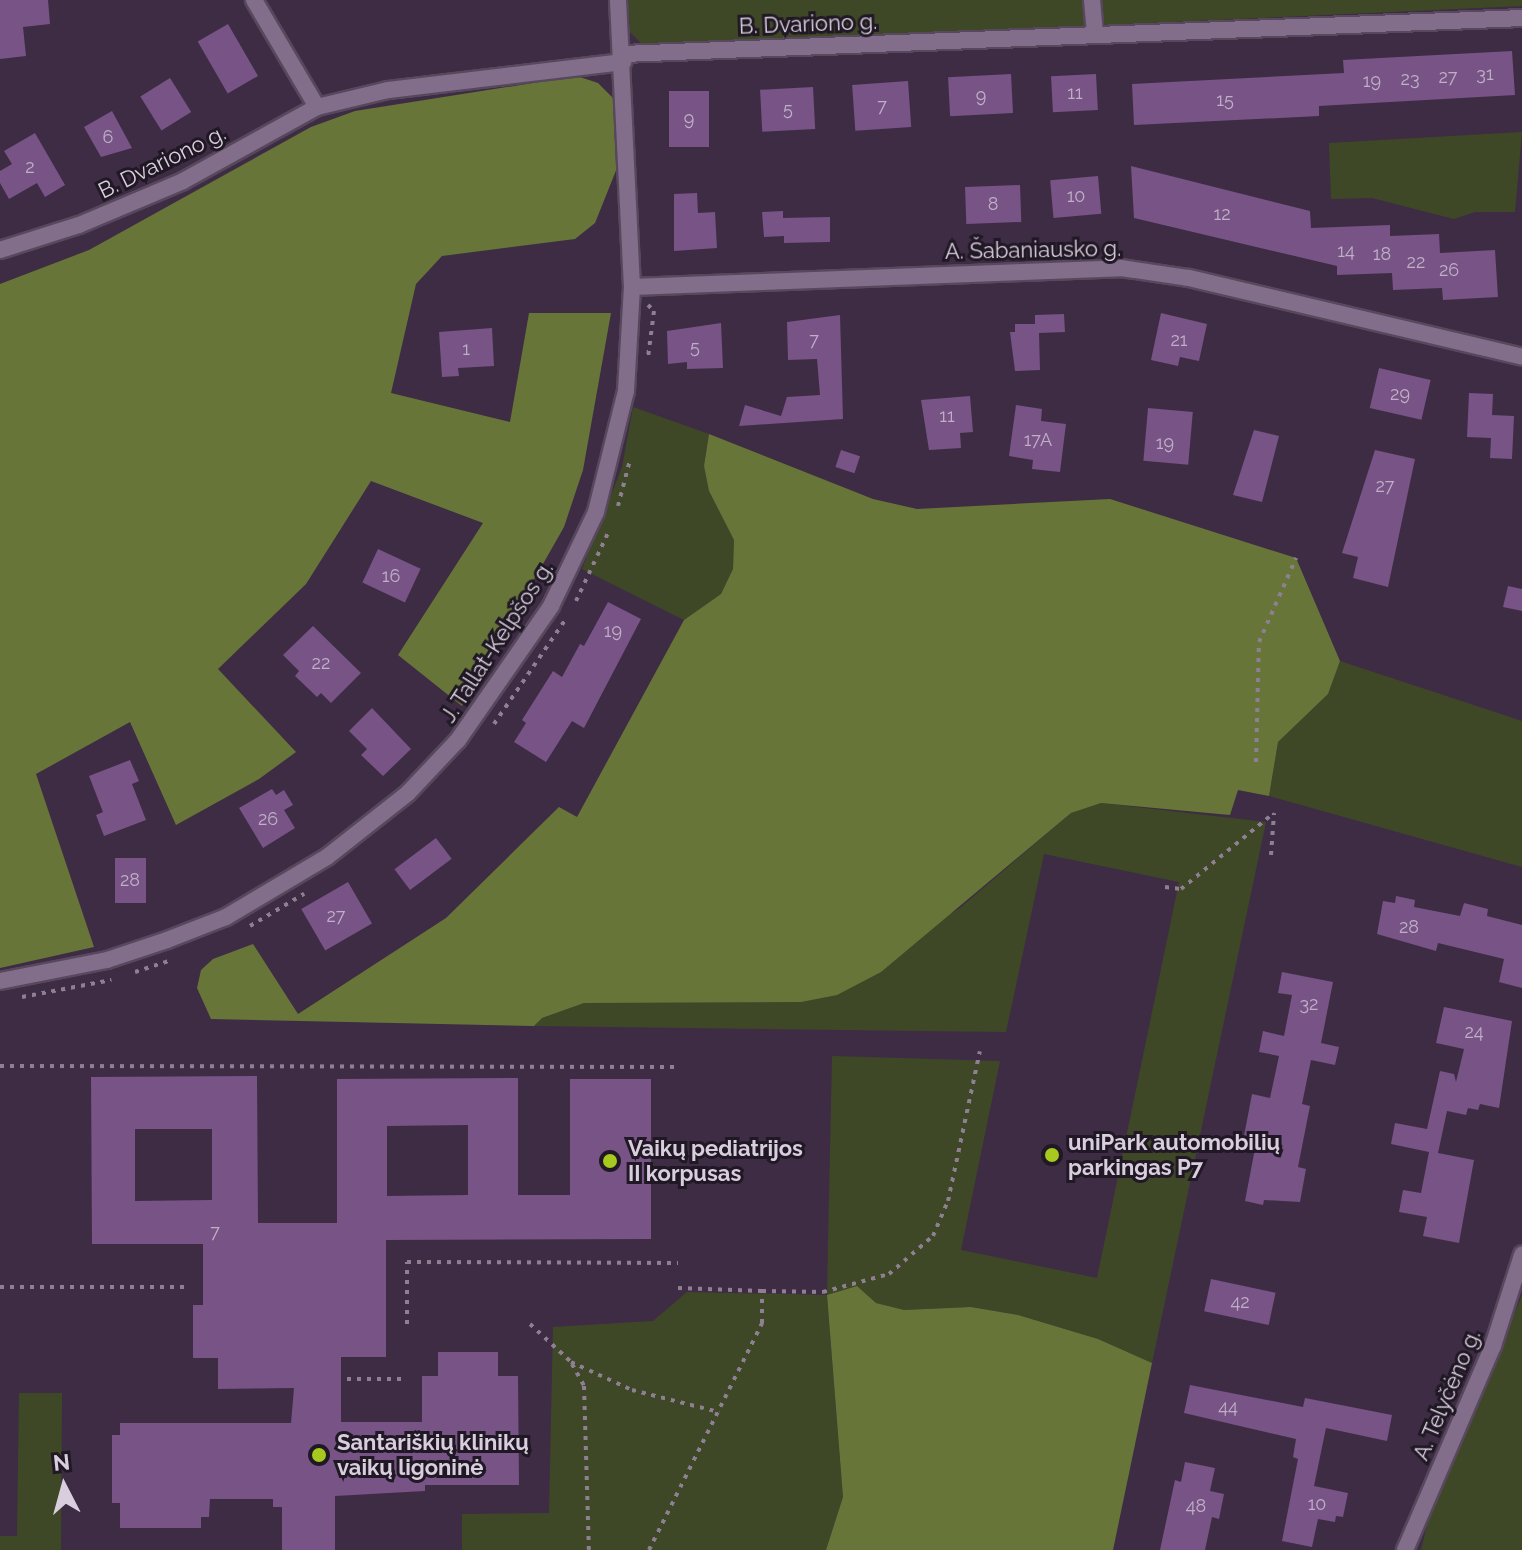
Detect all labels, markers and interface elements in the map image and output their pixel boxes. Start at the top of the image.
street label: B. Dvariono g. [738,8,878,40]
house number: 31 [1476,63,1494,85]
house number: 27 [1438,66,1458,88]
house number: 23 [1401,68,1419,90]
house number: 19 [1363,70,1381,92]
house number: 11 [1067,82,1083,104]
house number: 9 [976,85,986,107]
house number: 15 [1216,89,1234,111]
house number: 7 [877,95,887,117]
house number: 5 [783,98,793,120]
house number: 9 [684,108,694,130]
street label: B. Dvariono g. [94,120,230,204]
house number: 6 [103,126,113,148]
house number: 2 [25,156,35,178]
house number: 10 [1067,185,1085,207]
house number: 8 [988,193,998,215]
house number: 12 [1213,203,1231,225]
street label: A. Šabaniausko g. [945,235,1121,265]
house number: 14 [1337,240,1355,262]
house number: 18 [1373,243,1391,265]
house number: 22 [1407,251,1425,273]
house number: 26 [1439,259,1459,281]
house number: 7 [809,329,819,351]
house number: 21 [1170,329,1188,351]
house number: 5 [690,336,700,358]
house number: 1 [462,338,470,360]
house number: 29 [1390,383,1410,405]
house number: 11 [939,405,955,427]
house number: 17A [1024,429,1052,451]
house number: 19 [1156,432,1174,454]
house number: 27 [1375,475,1395,497]
street label: J. Tallat-Kelpšos g. [435,556,559,728]
house number: 16 [382,565,400,587]
house number: 19 [604,620,622,642]
house number: 22 [312,652,330,674]
house number: 26 [258,808,278,830]
house number: 28 [120,869,140,891]
house number: 27 [326,905,346,927]
house number: 28 [1399,916,1419,938]
house number: 32 [1300,993,1318,1015]
house number: 24 [1464,1021,1484,1043]
place label: uniPark automobilių parkingas P7 [1068,1129,1280,1180]
place label: Vaikų pediatrijos II korpusas [628,1135,803,1186]
marker: uniPark automobilių parkingas P7 [1043,1146,1061,1164]
marker: Vaikų pediatrijos II korpusas [599,1150,621,1172]
house number: 7 [210,1221,220,1243]
house number: 42 [1230,1291,1250,1313]
street label: A. Telyčėno g. [1408,1325,1486,1465]
house number: 44 [1218,1396,1238,1418]
place label: Santariškių klinikų vaikų ligoninė [337,1429,529,1480]
marker: Santariškių klinikų vaikų ligoninė [308,1444,330,1466]
north arrow [24,1446,104,1526]
text: N [52,1448,71,1476]
house number: 10 [1308,1493,1326,1515]
house number: 48 [1186,1495,1206,1517]

